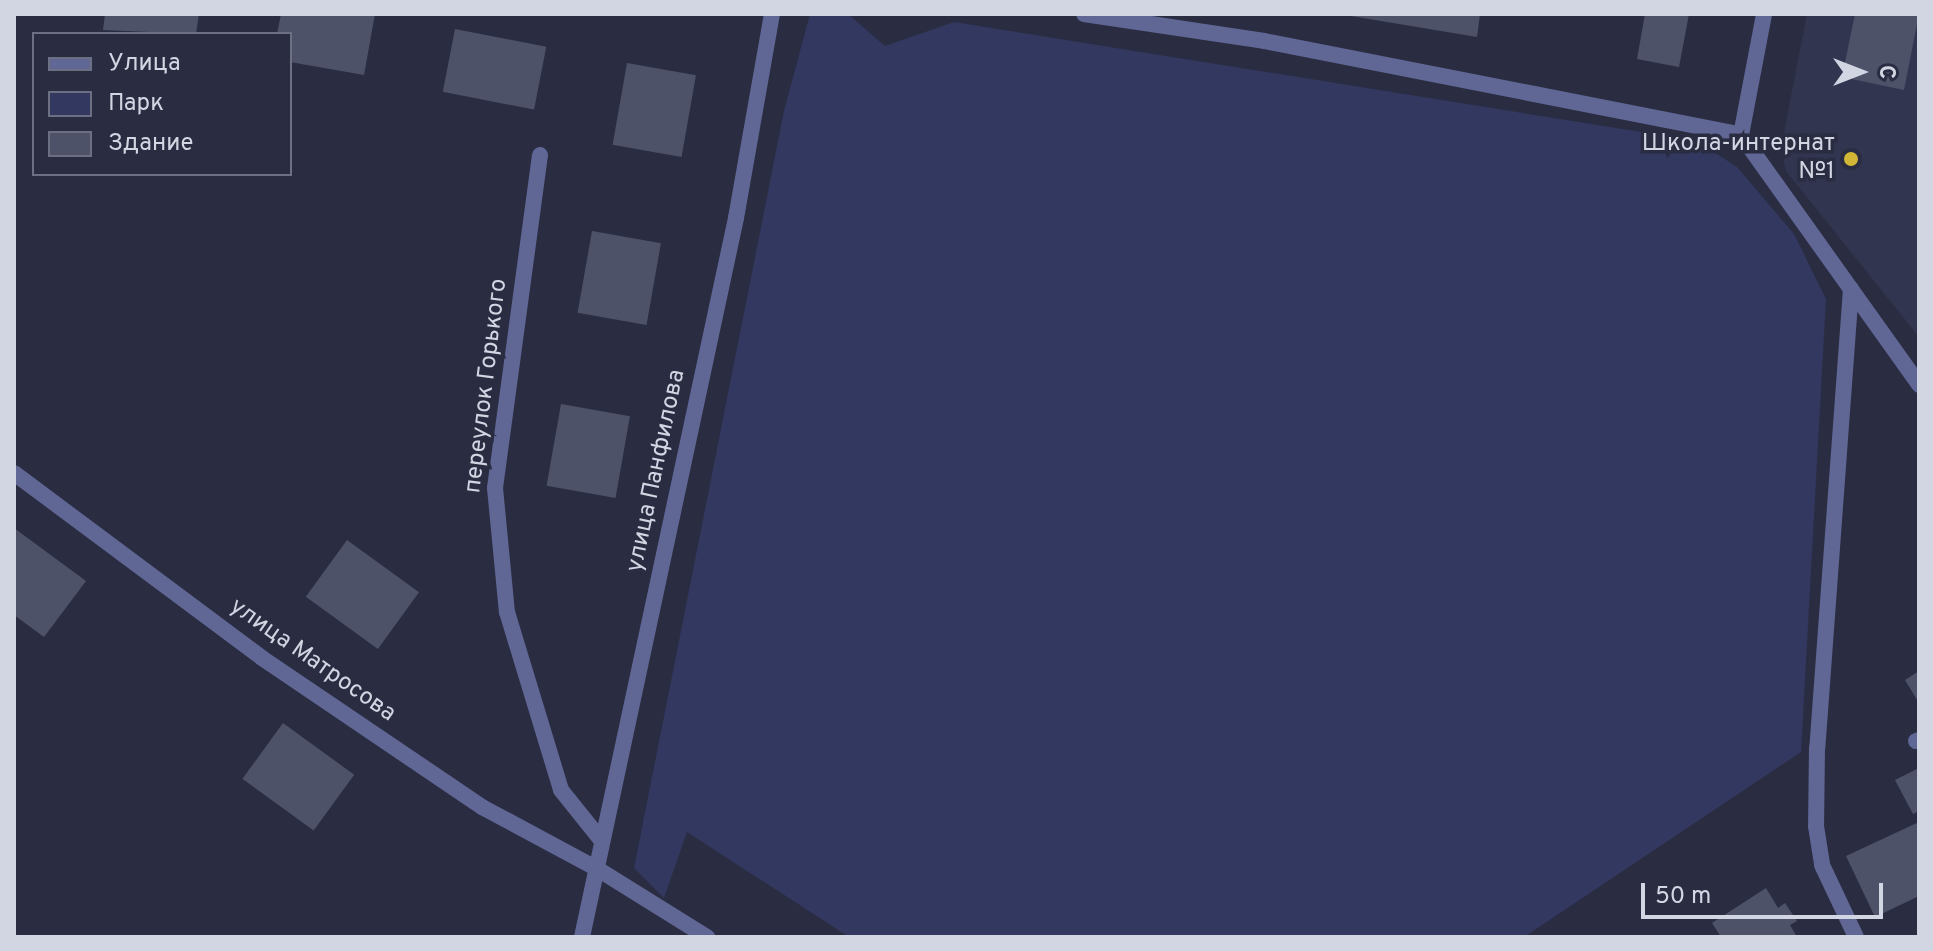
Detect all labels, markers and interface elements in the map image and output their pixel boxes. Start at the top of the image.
legend [32,32,292,176]
north arrow [1821,32,1901,112]
text: Улица [108,49,181,79]
text: С [1872,65,1899,79]
text: Парк [108,89,164,119]
text: Здание [108,129,194,159]
place label: Школа-интернат №1 [1642,131,1835,187]
marker: Школа-интернат №1 [1842,150,1860,168]
street label: переулок Горького [460,277,514,495]
street label: улица Панфилова [621,367,693,575]
street label: улица Матросова [223,593,401,729]
scale bar [1645,867,1887,917]
text: 50 m [1655,882,1711,912]

